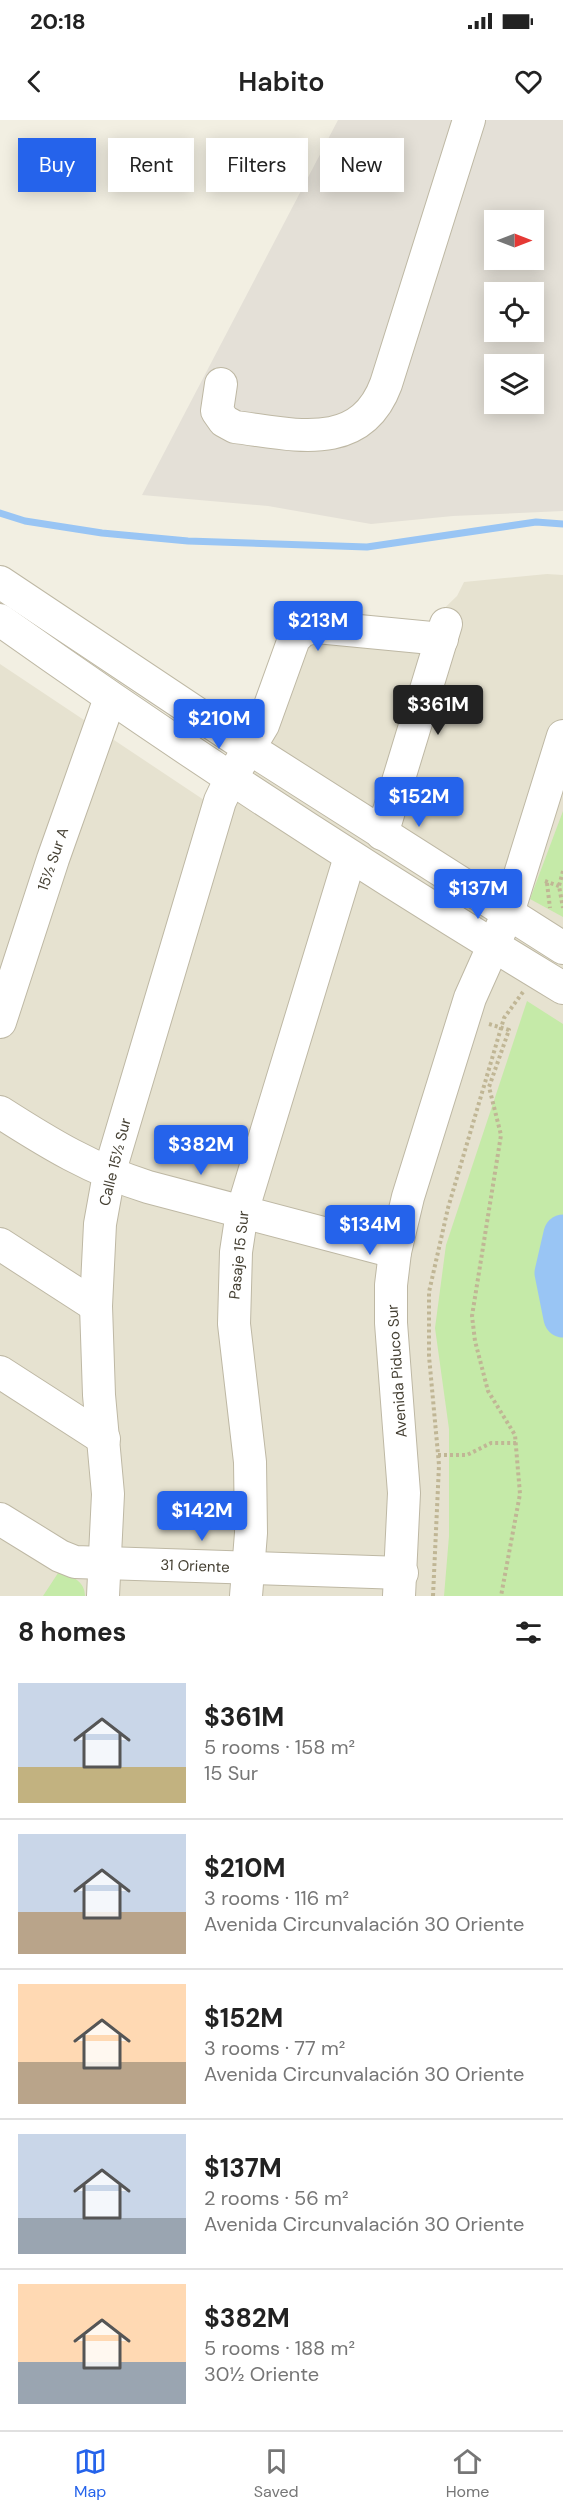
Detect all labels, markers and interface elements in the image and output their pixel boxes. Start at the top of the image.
text: 20:18 [30,7,86,36]
text: Habito [238,64,325,99]
icon: back [18,65,51,98]
icon: heart [512,65,545,98]
chip: Buy [18,138,96,192]
chip: Rent [108,138,194,192]
chip: Filters [206,138,308,192]
chip: New [320,138,404,192]
north arrow [484,210,544,270]
map controls [484,210,544,414]
button: locate [484,282,544,342]
button: layers [484,354,544,414]
pin: $213M [276,601,360,652]
text: $213M [288,607,348,633]
pin: $361M [396,685,480,736]
text: $361M [407,691,469,717]
pin: $210M [177,699,261,750]
text: $210M [188,705,250,731]
pin: $152M [377,777,461,828]
text: $152M [389,783,449,809]
street label: 15½ Sur A [33,825,73,893]
pin: $137M [436,869,520,920]
text: $137M [448,875,508,901]
street label: Calle 15½ Sur [94,1116,136,1208]
pin: $382M [159,1125,243,1176]
text: $382M [168,1131,234,1157]
pin: $134M [328,1205,412,1256]
street label: Pasaje 15 Sur [224,1209,254,1300]
text: $134M [339,1211,401,1237]
street label: Avenida Piduco Sur [382,1303,412,1438]
pin: $142M [160,1491,244,1542]
text: $142M [171,1497,233,1523]
street label: 31 Oriente [160,1555,230,1577]
text: 8 homes [18,1615,126,1649]
icon: filters [512,1616,545,1649]
text: $361M [204,1700,284,1734]
icon: home [66,1707,138,1779]
text: 5 rooms · 158 m² [204,1734,355,1760]
text: 15 Sur [204,1760,258,1786]
text: $210M [204,1851,286,1885]
icon: home [66,1858,138,1930]
text: 3 rooms · 116 m² [204,1885,349,1911]
text: Avenida Circunvalación 30 Oriente [204,1911,524,1937]
text: $152M [204,2001,283,2035]
icon: home [66,2008,138,2080]
text: 3 rooms · 77 m² [204,2035,345,2061]
text: Avenida Circunvalación 30 Oriente [204,2061,524,2087]
text: $137M [204,2151,282,2185]
icon: home [66,2158,138,2230]
text: 2 rooms · 56 m² [204,2185,349,2211]
text: Avenida Circunvalación 30 Oriente [204,2211,524,2237]
text: $382M [204,2301,290,2335]
icon: home [66,2308,138,2380]
text: 5 rooms · 188 m² [204,2335,355,2361]
text: 30½ Oriente [204,2361,319,2387]
tab: Map [74,2445,107,2502]
tab: Saved [254,2445,299,2502]
tab: Home [446,2445,489,2502]

